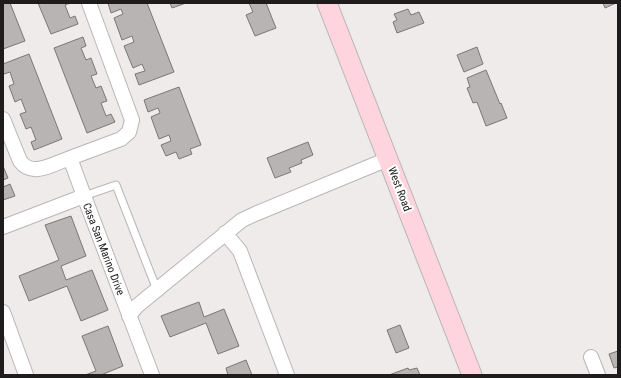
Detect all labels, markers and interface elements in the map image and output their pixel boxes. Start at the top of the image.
street label: West Road [385,165,414,213]
street label: Casa San Marino Drive [80,201,127,297]

